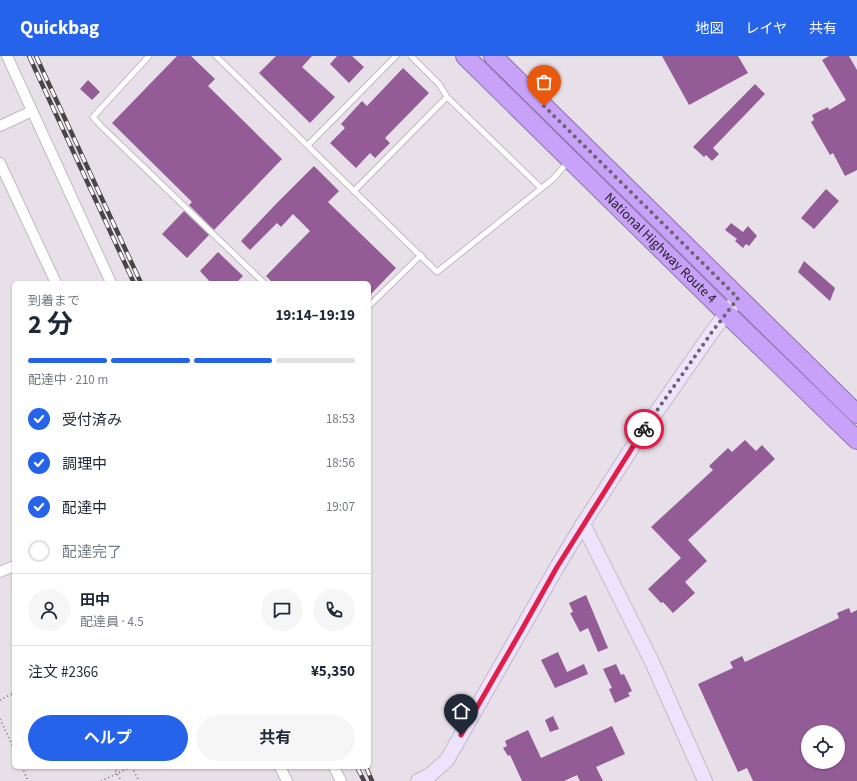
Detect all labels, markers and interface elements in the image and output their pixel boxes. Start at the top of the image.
text: Quickbag [20,15,99,42]
text: 地図 [695,19,723,39]
text: レイヤ [745,19,787,39]
text: 共有 [809,19,837,39]
pin [527,65,561,106]
icon: bag [533,71,555,93]
street label: National Highway Route 4 [599,188,721,308]
text: 到着まで [28,292,80,310]
text: 19:14–19:19 [275,305,355,326]
text: 2 分 [28,306,73,343]
text: 配達中 · 210 m [28,371,108,389]
icon: check [28,408,50,430]
courier [624,409,664,449]
text: 受付済み [62,410,122,431]
text: 18:53 [326,410,355,428]
icon: bike [633,418,655,440]
icon: check [28,452,50,474]
text: 調理中 [62,454,107,475]
text: 18:56 [326,454,355,472]
icon: check [28,496,50,518]
text: 配達中 [62,498,107,519]
text: 19:07 [326,498,355,516]
text: 配達完了 [62,542,122,563]
button: person [28,589,70,631]
button: chat [261,589,303,631]
button: phone [313,589,355,631]
text: 田中 [80,590,110,611]
text: 配達員 · 4.5 [80,613,144,631]
text: ¥5,350 [311,661,355,682]
text: 注文 #2366 [28,662,98,683]
pin [444,694,478,735]
icon: home [450,700,472,722]
button: ヘルプ [28,715,188,761]
button: 共有 [196,715,355,761]
map controls [801,725,845,769]
button: locate [801,725,845,769]

